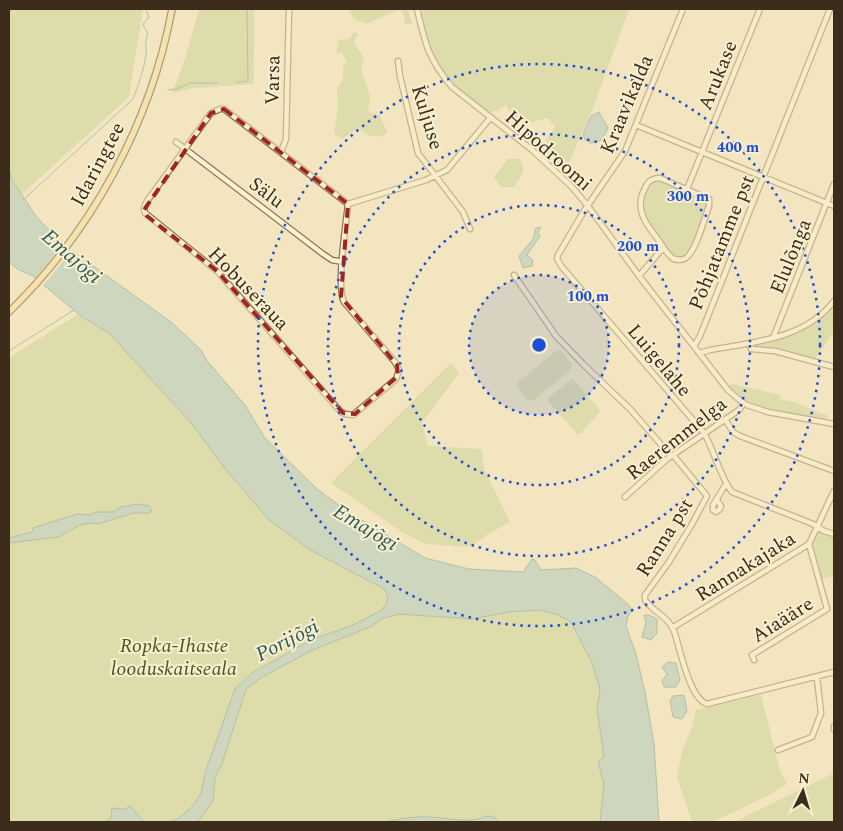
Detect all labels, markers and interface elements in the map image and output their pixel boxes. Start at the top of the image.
street label: Arukase [690,36,746,115]
street label: Kraavikalda [593,50,661,159]
street label: Varsa [258,55,288,105]
street label: Kuljuse [403,81,451,154]
street label: Hipodroomi [498,103,599,198]
street label: Idaringtee [63,117,133,212]
text: 400 m [717,136,760,159]
street label: Sälu [242,169,291,216]
street label: Põhjatamme pst [681,170,763,315]
text: 300 m [667,185,710,208]
street label: Elulõnga [762,214,820,299]
water label: Emajõgi [34,221,109,292]
text: 200 m [617,235,660,258]
street label: Hobuseraua [200,240,296,338]
text: 100 m [567,285,610,308]
street label: Luigelahe [620,318,699,404]
centre of rings [530,336,548,354]
street label: Raeremmelga [620,390,734,488]
street label: Ranna pst [629,492,701,583]
water label: Emajõgi [327,496,404,560]
street label: Rannakajaka [690,524,802,610]
street label: Aiaääre [746,589,819,651]
water label: Porijõgi [250,611,325,671]
park label: Ropka-Ihaste looduskaitseala [111,631,237,684]
north arrow [778,766,828,816]
text: N [797,768,811,790]

